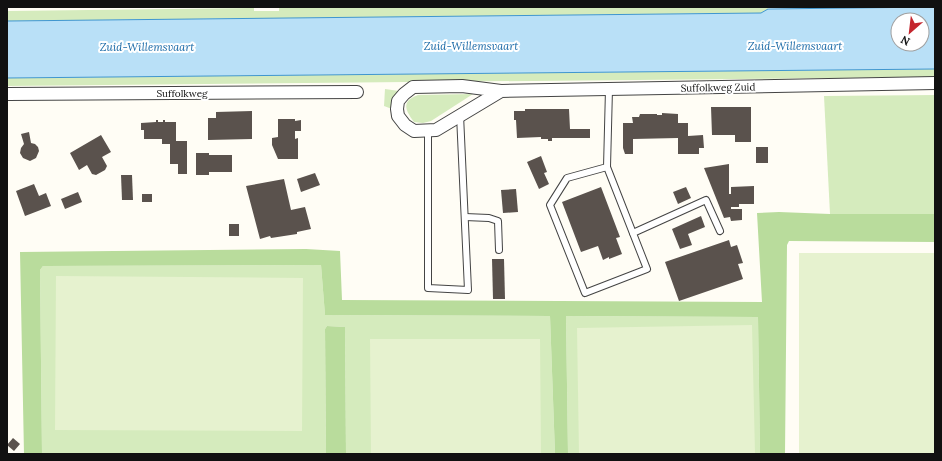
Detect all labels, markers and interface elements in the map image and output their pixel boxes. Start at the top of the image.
north arrow [890,12,930,52]
text: N [898,32,912,49]
water label: Zuid-Willemsvaart [424,39,518,53]
water label: Zuid-Willemsvaart [748,39,842,53]
water label: Zuid-Willemsvaart [100,40,194,54]
street label: Suffolkweg Zuid [681,80,755,95]
street label: Suffolkweg [156,87,208,100]

